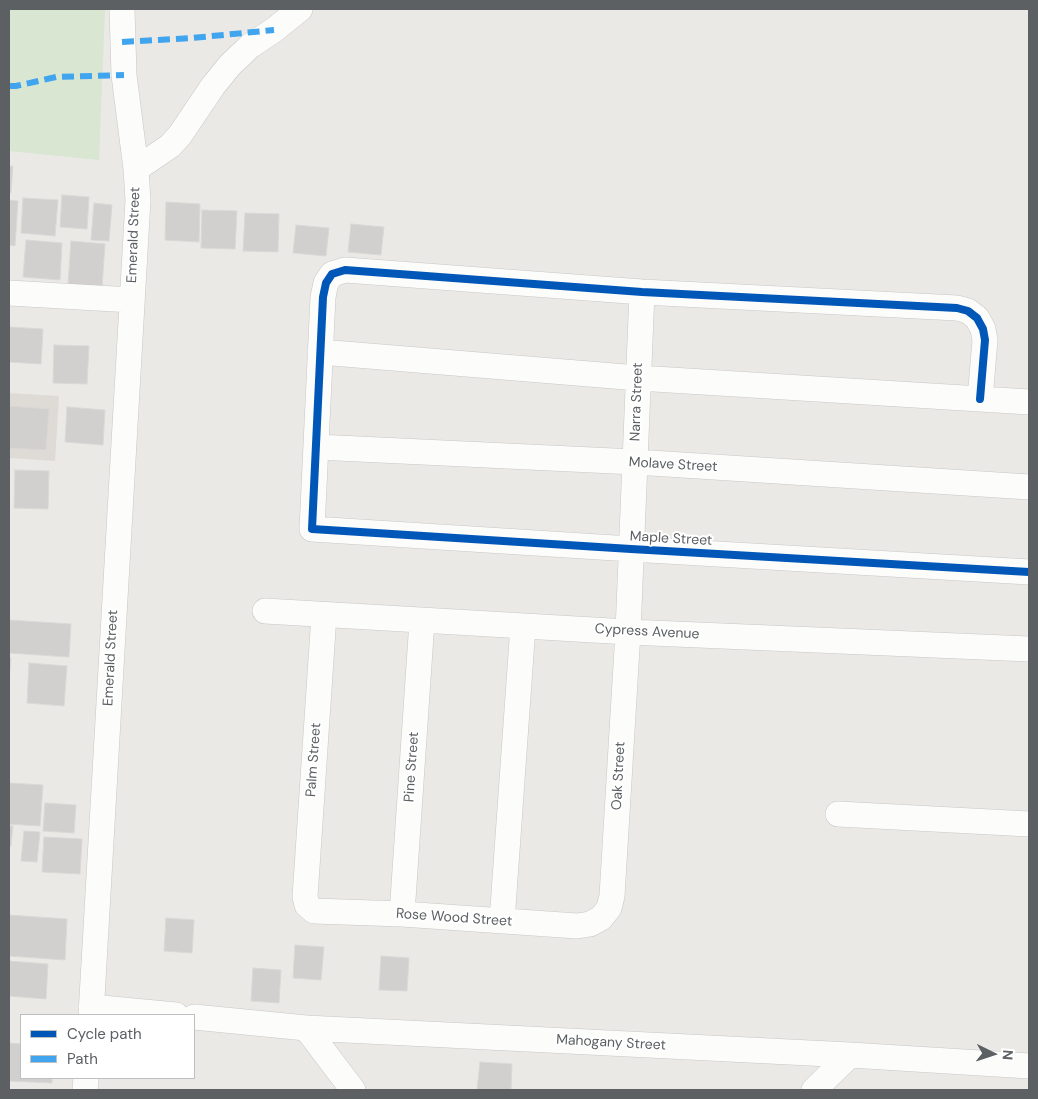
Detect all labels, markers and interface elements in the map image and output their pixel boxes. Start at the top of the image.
street label: Emerald Street [124,187,144,283]
street label: Narra Street [627,362,647,442]
street label: Molave Street [628,454,718,476]
street label: Maple Street [629,528,713,550]
street label: Emerald Street [100,609,122,707]
street label: Cypress Avenue [594,621,700,643]
street label: Palm Street [303,722,325,798]
street label: Pine Street [401,731,423,803]
street label: Oak Street [609,741,629,811]
street label: Rose Wood Street [395,906,513,930]
legend [20,1014,195,1079]
text: Cycle path [67,1024,142,1044]
north arrow [968,1029,1018,1079]
street label: Mahogany Street [556,1032,666,1054]
text: Path [67,1049,98,1069]
text: N [999,1049,1017,1061]

